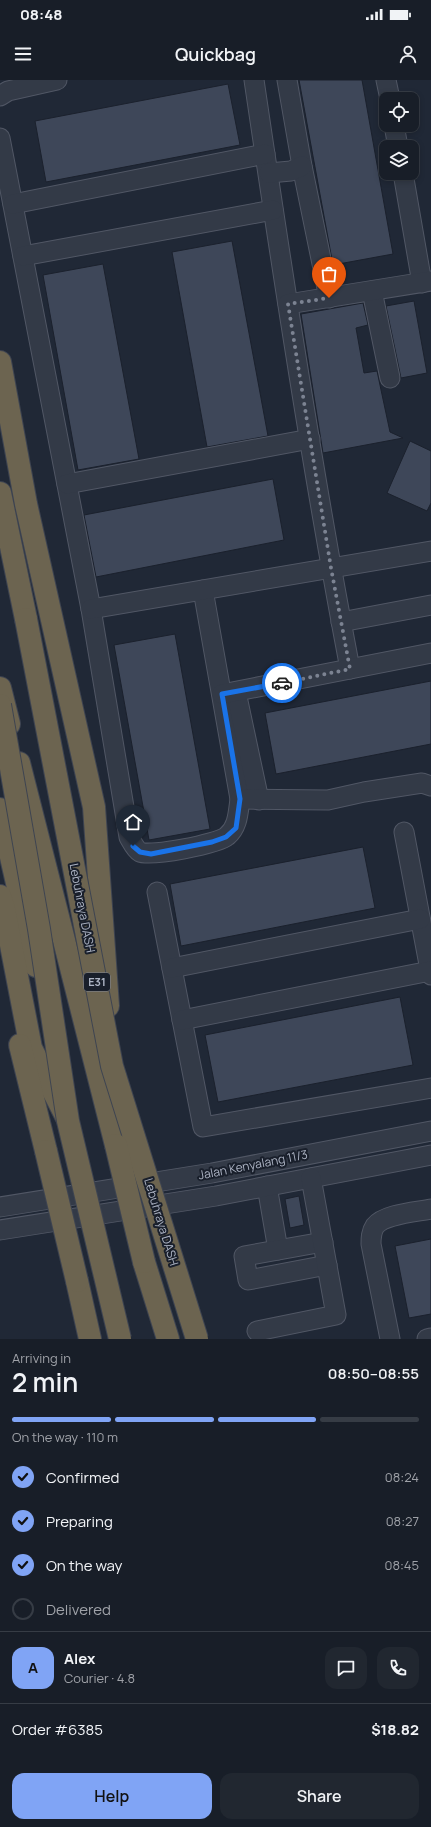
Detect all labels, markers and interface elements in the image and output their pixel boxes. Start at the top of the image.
text: 08:48 [20,4,63,25]
text: Quickbag [175,42,256,66]
icon: menu [12,43,34,65]
icon: person [397,43,419,65]
map controls [379,92,419,180]
button: locate [379,92,419,132]
button: layers [379,140,419,180]
pin [312,257,346,298]
icon: bag [318,263,340,285]
courier [262,663,302,703]
icon: car [271,672,293,694]
pin [116,805,150,846]
icon: home [122,811,144,833]
street label: Lebuhraya DASH [65,862,100,954]
road number: E31 [84,973,110,991]
street label: Jalan Kenyalang 11/3 [197,1146,309,1183]
street label: Lebuhraya DASH [140,1176,183,1268]
text: Arriving in [12,1349,71,1367]
text: 08:50–08:55 [328,1363,419,1384]
text: 2 min [12,1364,78,1400]
text: On the way · 110 m [12,1428,118,1446]
icon: check [12,1466,34,1488]
text: Confirmed [46,1467,119,1488]
text: 08:24 [385,1468,419,1486]
icon: check [12,1510,34,1532]
text: Preparing [46,1511,113,1532]
text: 08:27 [386,1512,419,1530]
icon: check [12,1554,34,1576]
text: On the way [46,1555,122,1576]
text: 08:45 [384,1556,419,1574]
text: Delivered [46,1599,111,1620]
button: chat [325,1647,367,1689]
button: phone [377,1647,419,1689]
text: Alex [64,1648,95,1669]
text: A [28,1657,38,1678]
text: Courier · 4.8 [64,1669,135,1687]
text: Order #6385 [12,1719,103,1740]
text: $18.82 [371,1719,419,1740]
button: Help [12,1773,212,1819]
button: Share [220,1773,419,1819]

